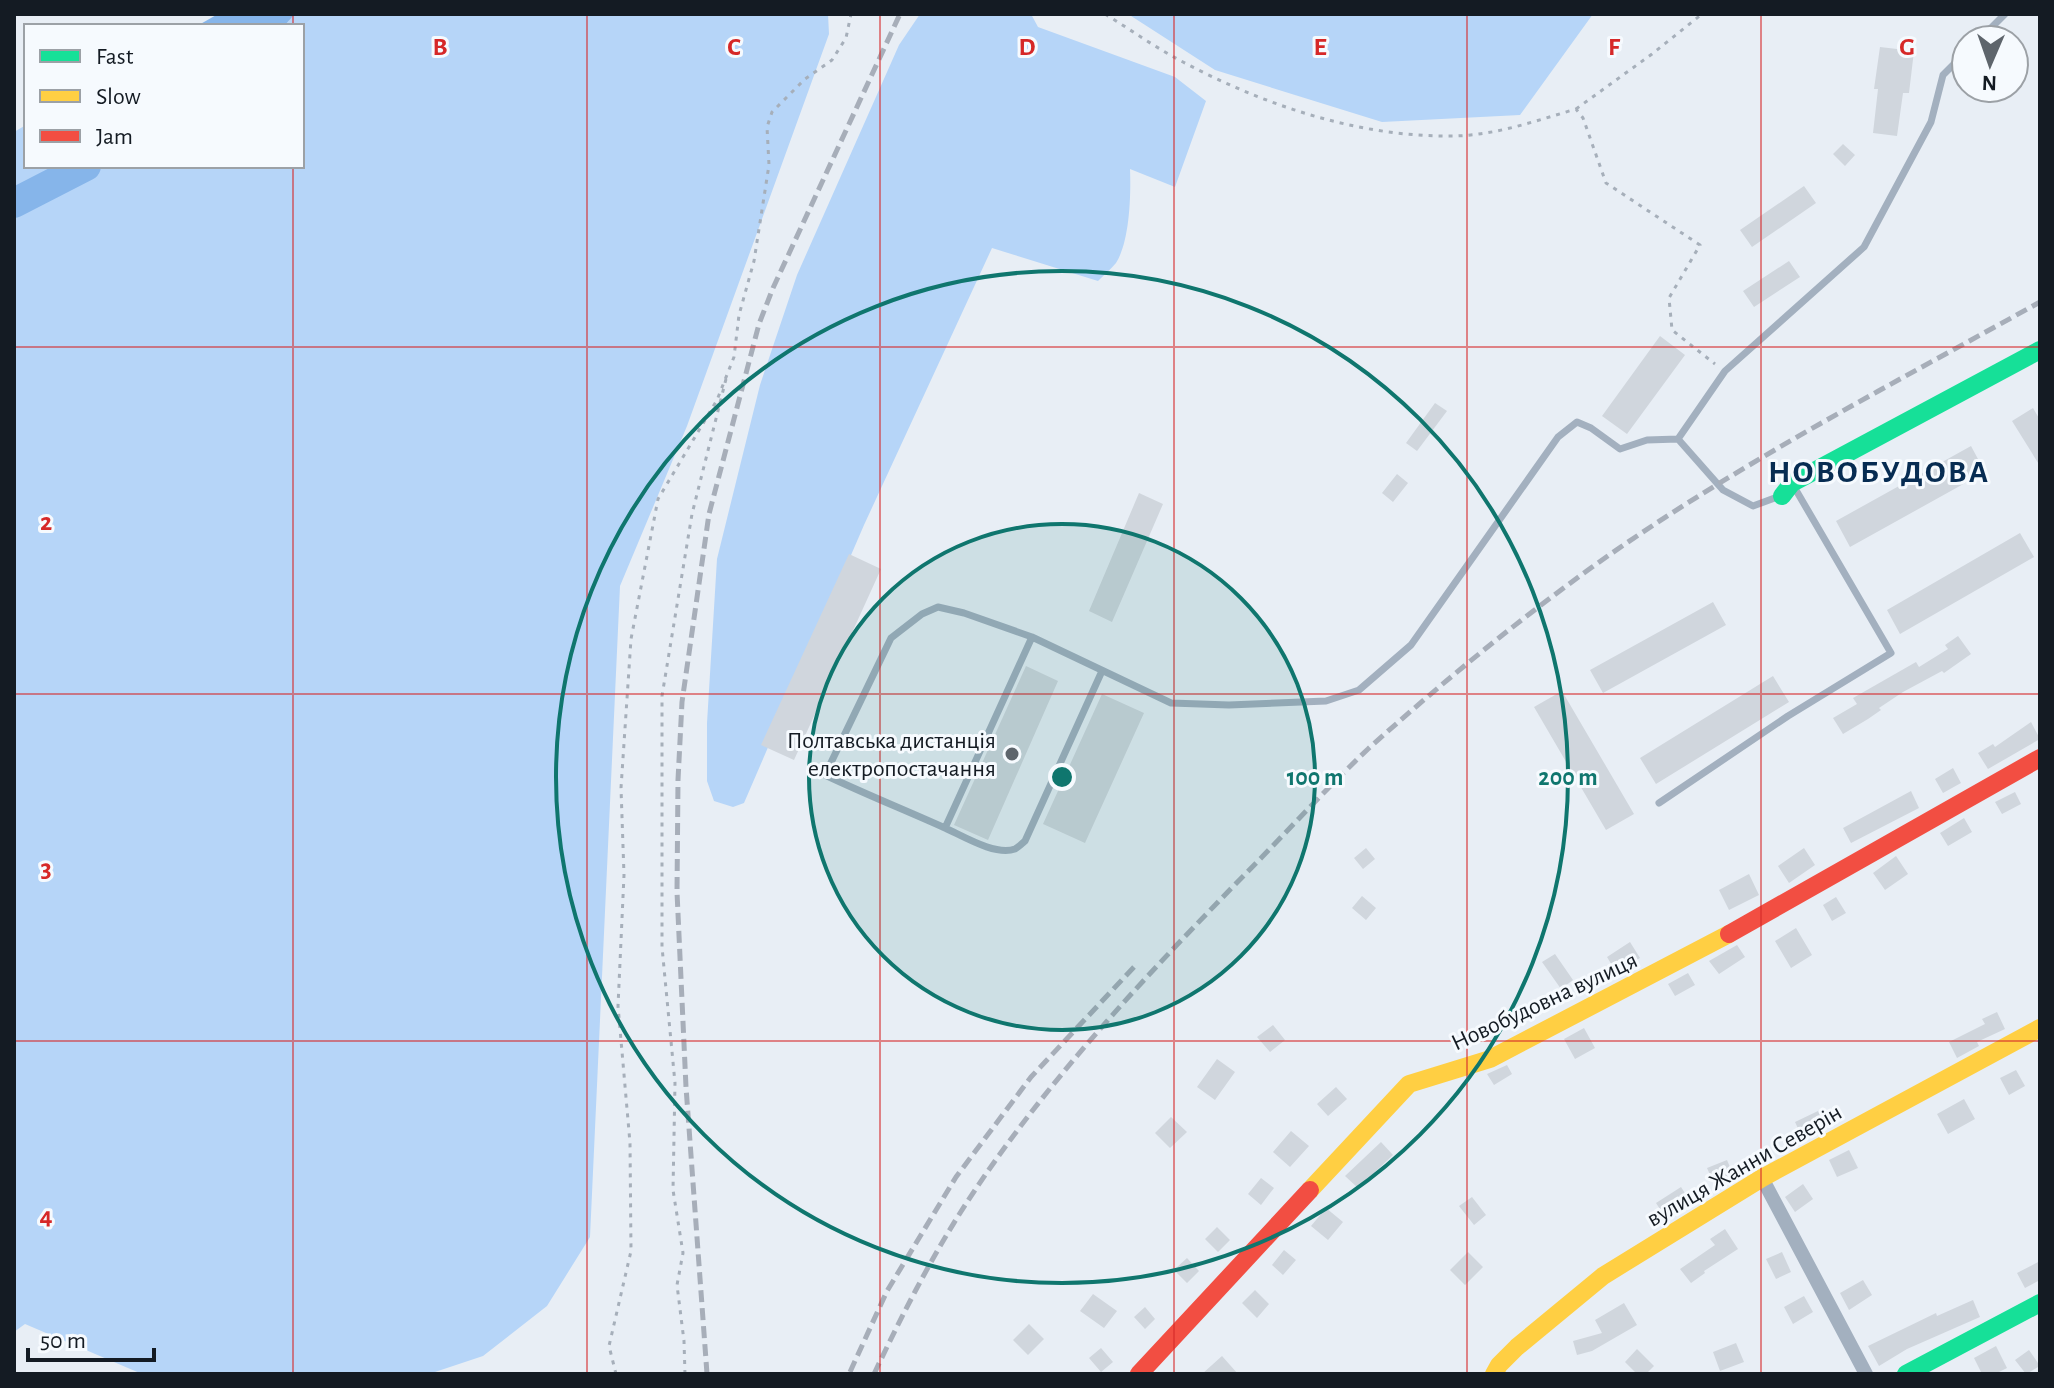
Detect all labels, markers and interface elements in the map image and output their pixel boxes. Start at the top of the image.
legend [24,24,304,168]
north arrow [1950,24,2030,104]
text: B [432,34,448,60]
text: C [727,34,741,60]
text: D [1018,34,1036,60]
text: E [1313,34,1327,60]
text: F [1608,34,1621,60]
text: G [1899,34,1915,60]
text: Fast [96,45,134,69]
text: N [1981,72,1997,94]
text: Slow [96,85,141,109]
text: Jam [96,125,133,149]
district label: НОВОБУДОВА [1768,456,1990,488]
text: 2 [40,509,52,535]
place label: Полтавська дистанція електропостачання [787,729,996,781]
marker: Полтавська дистанція електропостачання [1003,745,1021,763]
centre of rings [1048,763,1076,791]
text: 100 m [1287,766,1343,790]
text: 200 m [1538,766,1598,790]
text: 3 [40,856,52,882]
street label: Новобудовна вулиця [1448,948,1641,1056]
street label: вулиця Жанни Северін [1643,1100,1846,1231]
text: 4 [39,1203,53,1229]
scale bar [28,1312,154,1362]
text: 50 m [40,1329,86,1353]

